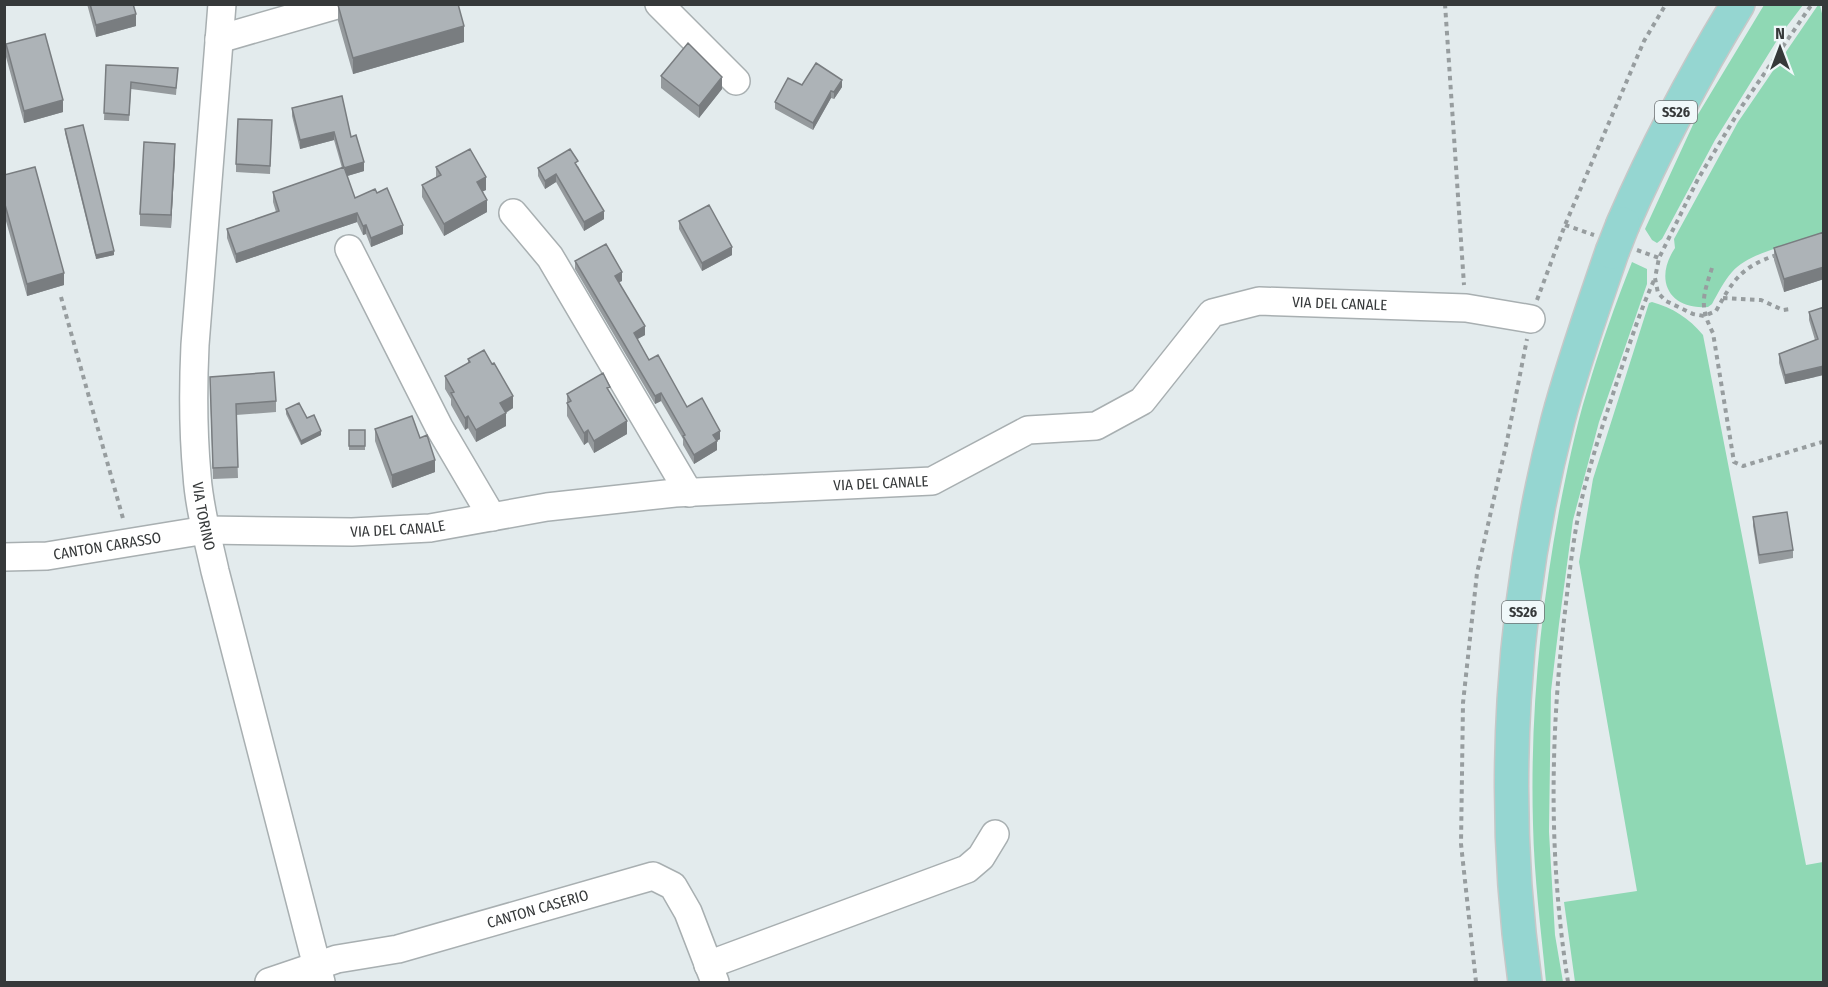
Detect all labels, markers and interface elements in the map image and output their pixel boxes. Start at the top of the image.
north arrow [1750,18,1810,78]
text: N [1775,24,1785,43]
road number: SS26 [1655,101,1697,123]
street label: VIA DEL CANALE [1292,293,1388,314]
street label: VIA DEL CANALE [833,472,929,495]
street label: VIA TORINO [189,481,219,552]
street label: VIA DEL CANALE [350,516,447,541]
street label: CANTON CARASSO [52,528,162,564]
road number: SS26 [1502,601,1544,623]
street label: CANTON CASERIO [485,886,591,932]

